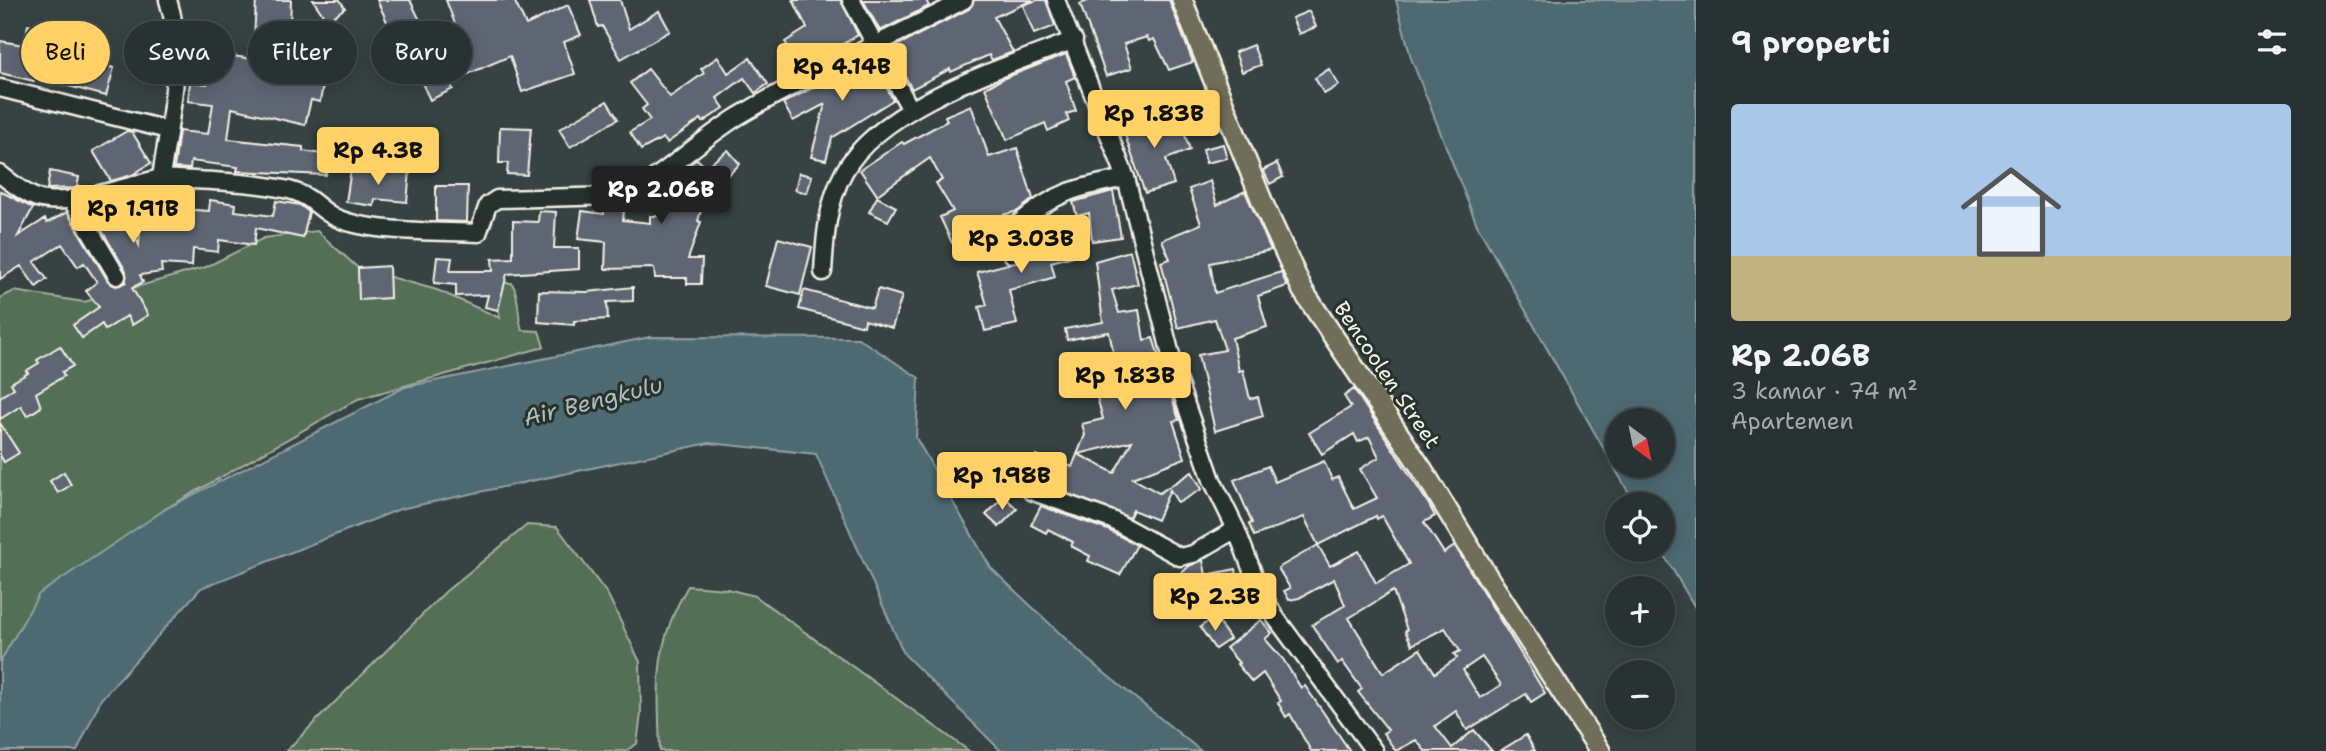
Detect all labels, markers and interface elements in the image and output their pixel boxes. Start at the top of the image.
chip: Beli [21,21,110,84]
chip: Sewa [124,21,234,84]
chip: Filter [248,21,357,84]
chip: Baru [371,21,472,84]
text: 9 properti [1731,22,1891,63]
icon: filters [2253,23,2291,61]
pin: Rp 4.14B [770,43,914,103]
text: Rp 4.14B [793,51,891,81]
pin: Rp 1.83B [1082,90,1226,150]
text: Rp 1.83B [1104,98,1204,128]
pin: Rp 4.3B [313,128,443,187]
text: Rp 4.3B [333,135,423,165]
icon: home [1948,149,2074,275]
pin: Rp 2.06B [589,166,733,226]
text: Rp 2.06B [608,174,714,204]
pin: Rp 1.91B [61,186,205,245]
text: Rp 1.91B [87,193,179,223]
pin: Rp 3.03B [949,216,1093,275]
text: Rp 3.03B [968,223,1074,253]
street label: Bencoolen Street [1327,296,1447,454]
text: Rp 2.06B [1731,335,1870,376]
pin: Rp 1.83B [1053,352,1197,412]
text: Rp 1.83B [1075,360,1175,390]
water label: Air Bengkulu [520,369,666,433]
text: 3 kamar · 74 m² [1731,376,1918,406]
text: Apartemen [1731,406,1854,436]
north arrow [1605,408,1675,478]
map controls [1605,408,1675,730]
pin: Rp 1.98B [930,452,1074,512]
text: Rp 1.98B [953,460,1051,490]
button: locate [1605,492,1675,562]
pin: Rp 2.3B [1150,574,1280,633]
button: + [1605,576,1675,646]
text: Rp 2.3B [1169,581,1261,611]
button: − [1605,660,1675,730]

